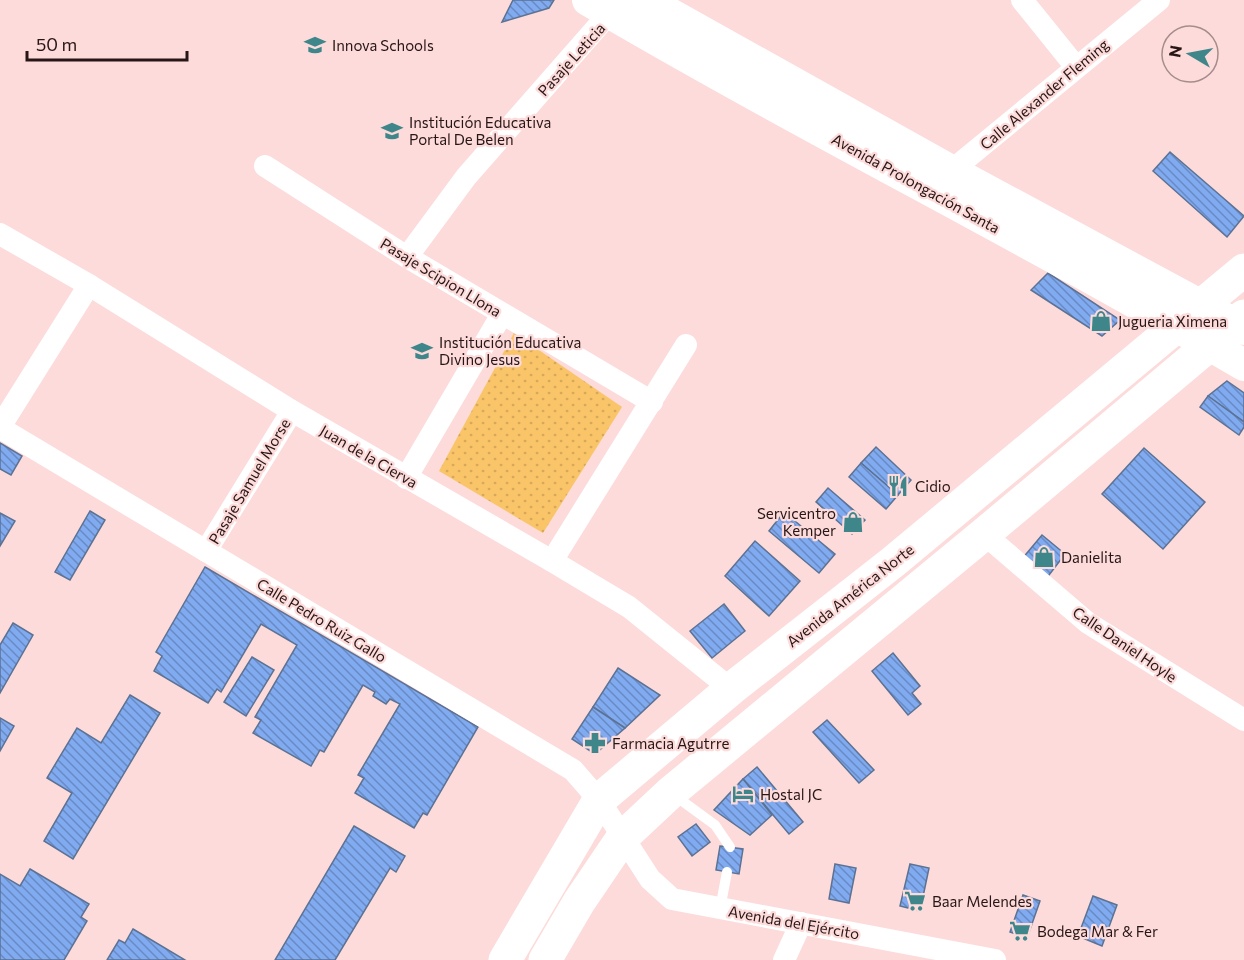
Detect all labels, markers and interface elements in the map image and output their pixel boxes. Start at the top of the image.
street label: Pasaje Leticia [534,19,608,99]
scale bar [27,24,188,62]
north arrow [1160,24,1220,84]
text: 50 m [36,33,77,55]
school or university icon: Innova Schools [303,33,327,57]
street label: Calle Alexander Fleming [976,35,1112,153]
place label: Innova Schools [332,36,434,54]
text: N [1164,44,1185,59]
place label: Institución Educativa Portal De Belen [409,113,551,148]
school or university icon: Institución Educativa Portal De Belen [380,119,404,143]
street label: Avenida Prolongación Santa [829,129,1003,237]
street label: Pasaje Scipion Llona [377,234,505,320]
shop icon: Jugueria Ximena [1089,309,1113,333]
place label: Jugueria Ximena [1118,312,1227,330]
place label: Institución Educativa Divino Jesus [439,333,581,368]
school or university icon: Institución Educativa Divino Jesus [410,339,434,363]
street label: Pasaje Samuel Morse [204,415,294,547]
street label: Juan de la Cierva [317,421,421,491]
restaurant icon: Cidio [886,474,910,498]
place label: Cidio [915,477,951,495]
place label: Servicentro Kemper [757,504,836,539]
shop icon: Servicentro Kemper [841,510,865,534]
street label: Avenida América Norte [783,540,917,650]
shop icon: Danielita [1032,545,1056,569]
place label: Danielita [1061,548,1122,566]
street label: Calle Pedro Ruiz Gallo [254,574,390,666]
street label: Calle Daniel Hoyle [1069,602,1181,686]
pharmacy icon: Farmacia Agutrre [583,731,607,755]
place label: Farmacia Agutrre [612,734,729,752]
hotel icon: Hostal JC [731,782,755,806]
place label: Hostal JC [760,785,822,803]
supermarket icon: Baar Melendes [903,889,927,913]
place label: Baar Melendes [932,892,1032,910]
street label: Avenida del Ejército [727,902,861,942]
supermarket icon: Bodega Mar & Fer [1008,919,1032,943]
place label: Bodega Mar & Fer [1037,922,1158,940]

